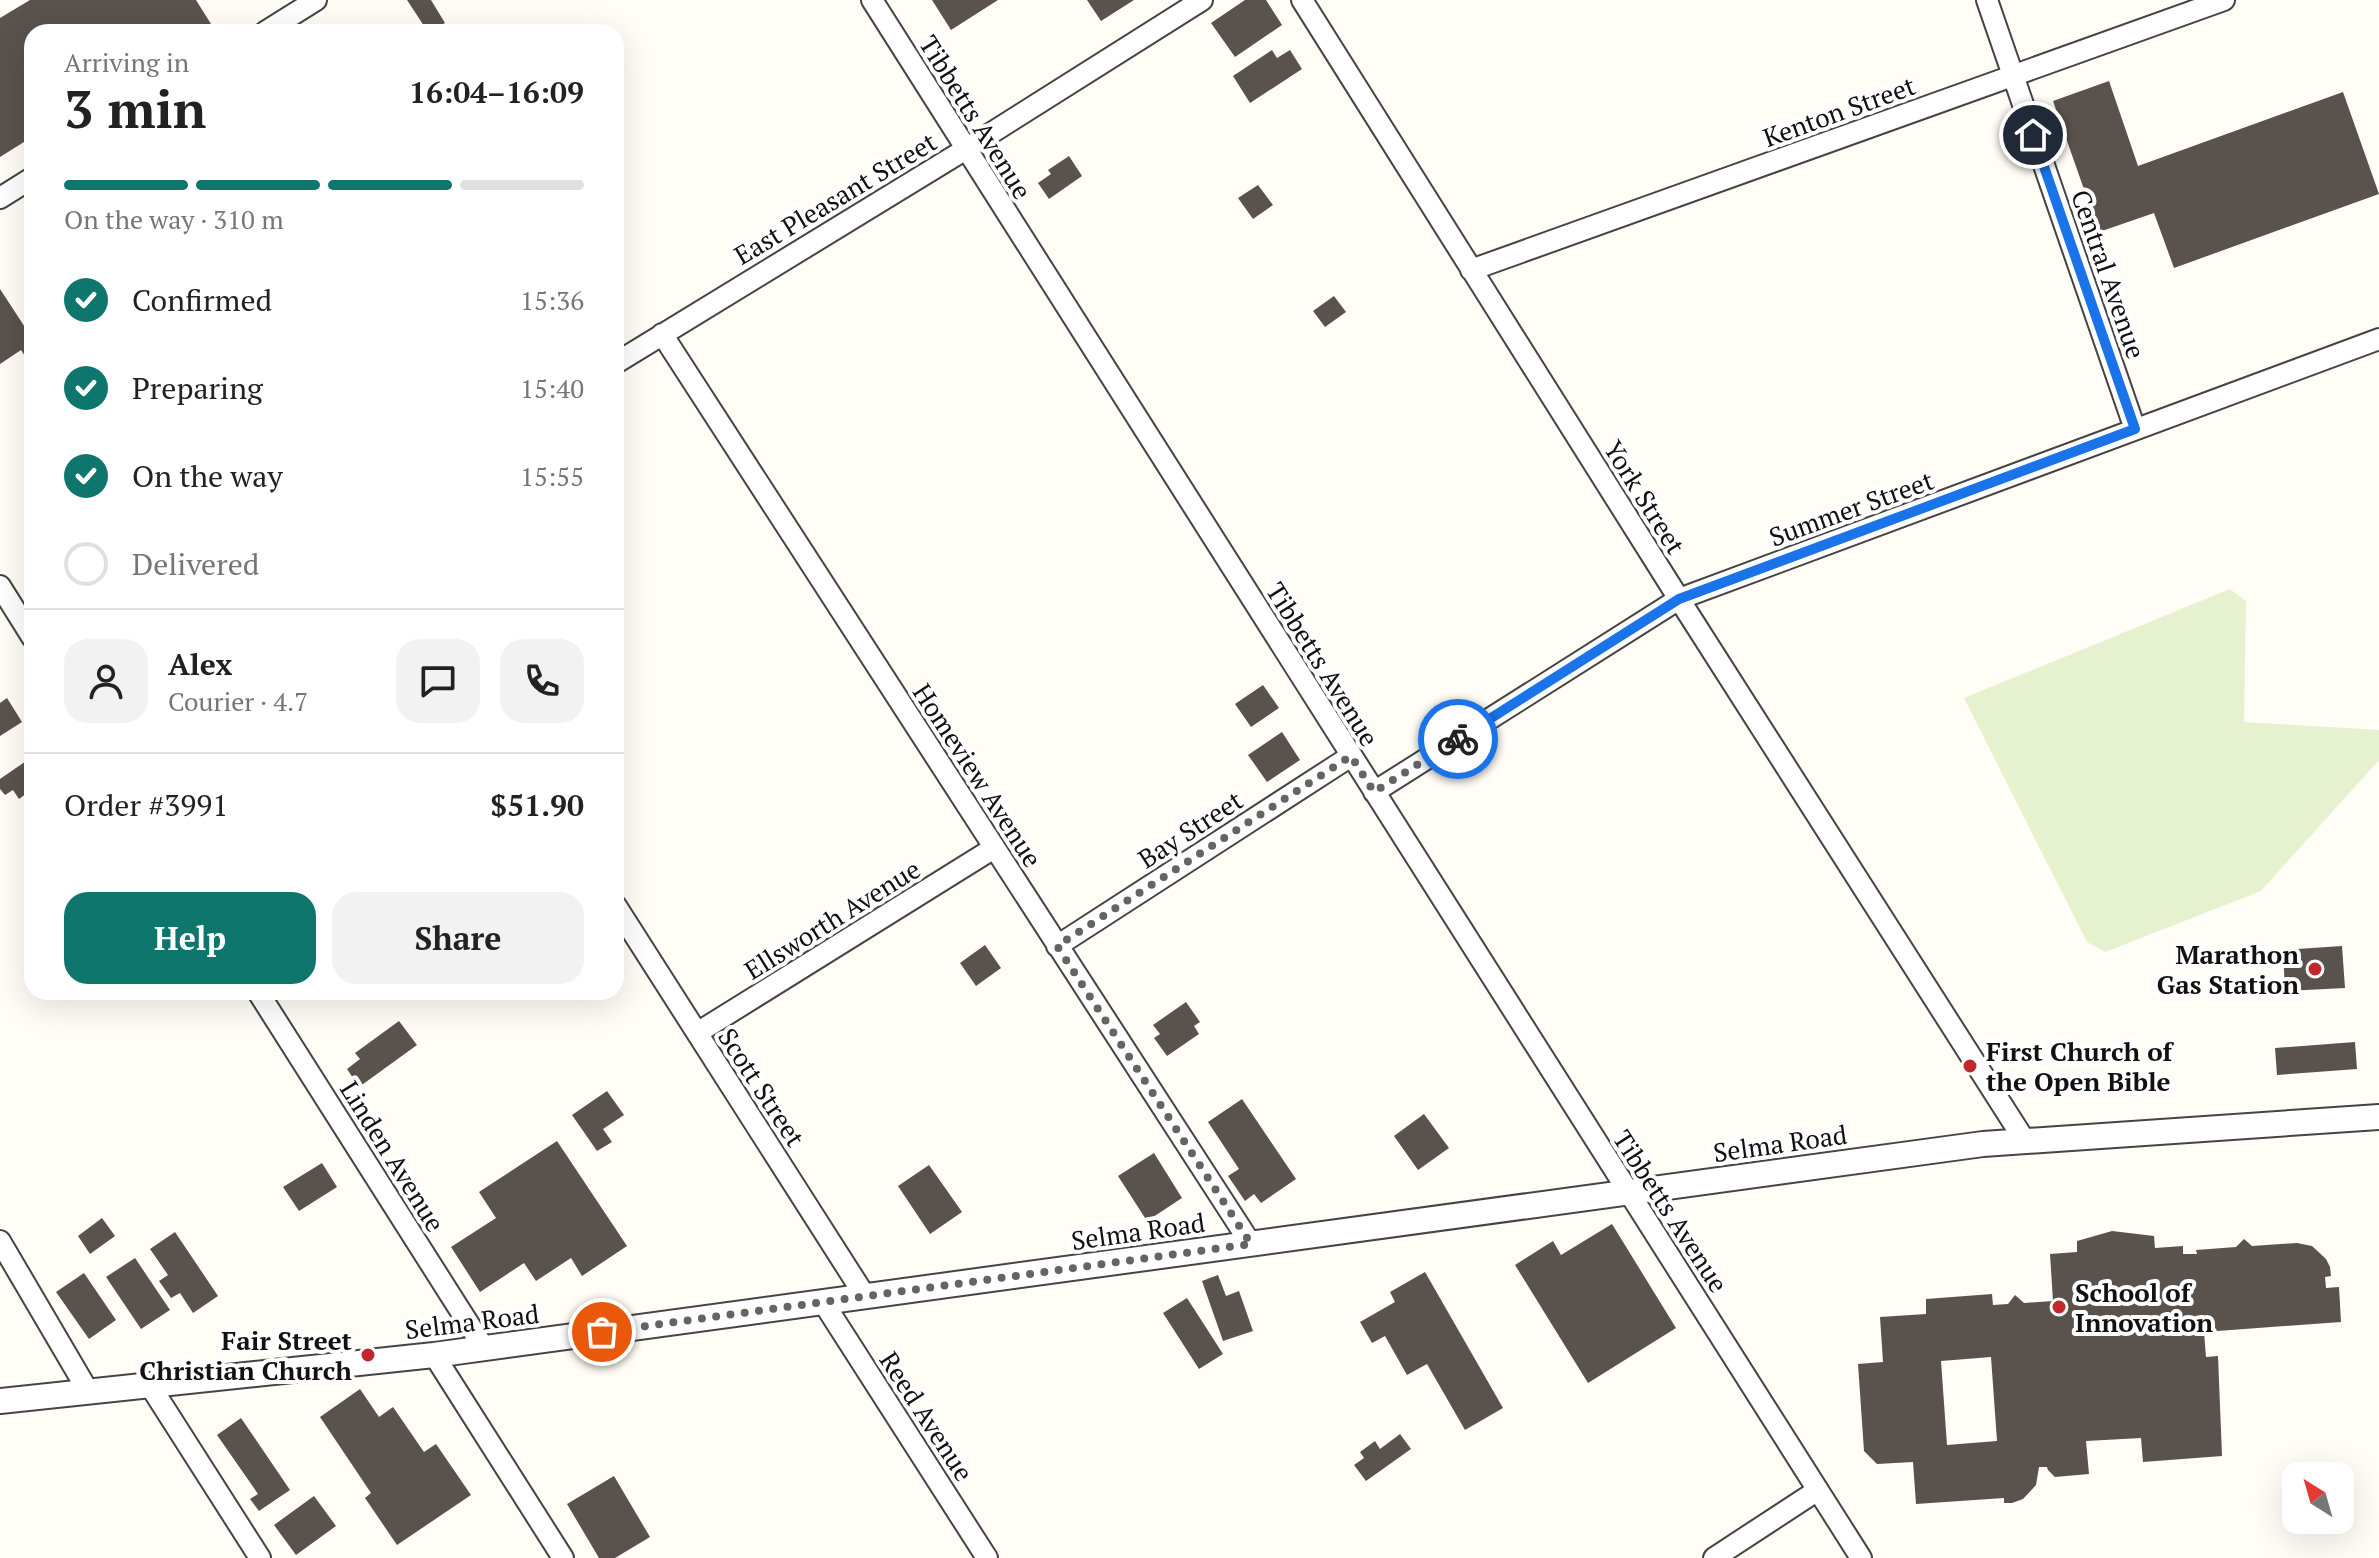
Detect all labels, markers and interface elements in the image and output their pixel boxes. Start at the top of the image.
street label: Tibbetts Avenue [912,29,1040,205]
text: Arriving in [64,45,189,79]
street label: Kenton Street [1758,68,1920,154]
text: 16:04–16:09 [409,72,584,112]
text: 3 min [64,74,206,143]
pin [1999,101,2067,169]
icon: home [2011,113,2055,157]
street label: East Pleasant Street [728,124,943,272]
street label: Central Avenue [2064,185,2154,363]
text: On the way · 310 m [64,202,284,236]
icon: check [64,278,108,322]
text: Confirmed [132,280,272,320]
text: 15:36 [520,283,584,317]
icon: check [64,366,108,410]
text: Preparing [132,368,263,408]
text: 15:40 [520,371,584,405]
street label: York Street [1597,434,1693,561]
icon: check [64,454,108,498]
text: On the way [132,456,283,496]
text: 15:55 [520,459,584,493]
street label: Summer Street [1764,462,1938,553]
text: Delivered [132,544,259,584]
street label: Tibbetts Avenue [1259,576,1387,752]
button: person [64,639,148,723]
button: chat [396,639,480,723]
button: phone [500,639,584,723]
text: Alex [168,644,232,684]
street label: Homeview Avenue [906,677,1050,873]
text: Courier · 4.7 [168,684,308,718]
courier [1418,699,1498,779]
icon: bike [1436,717,1480,761]
street label: Bay Street [1131,782,1249,875]
text: Order #3991 [64,785,228,825]
text: $51.90 [490,785,584,825]
street label: Ellsworth Avenue [738,851,926,987]
button: Help [64,892,316,984]
button: Share [332,892,584,984]
place label: Marathon Gas Station [2157,937,2299,1001]
marker: Marathon Gas Station [2306,960,2324,978]
street label: Scott Street [711,1021,813,1153]
place label: First Church of the Open Bible [1986,1034,2175,1098]
marker: First Church of the Open Bible [1961,1057,1979,1075]
street label: Linden Avenue [333,1074,453,1238]
street label: Selma Road [1711,1117,1849,1169]
street label: Tibbetts Avenue [1606,1123,1736,1299]
street label: Selma Road [1069,1205,1207,1257]
place label: School of Innovation [2075,1275,2213,1339]
street label: Selma Road [403,1296,541,1346]
pin [568,1298,636,1366]
marker: School of Innovation [2050,1298,2068,1316]
icon: bag [580,1310,624,1354]
place label: Fair Street Christian Church [139,1323,353,1387]
street label: Reed Avenue [873,1345,981,1487]
marker: Fair Street Christian Church [359,1346,377,1364]
north arrow [2282,1462,2354,1534]
map controls [2282,1462,2354,1534]

